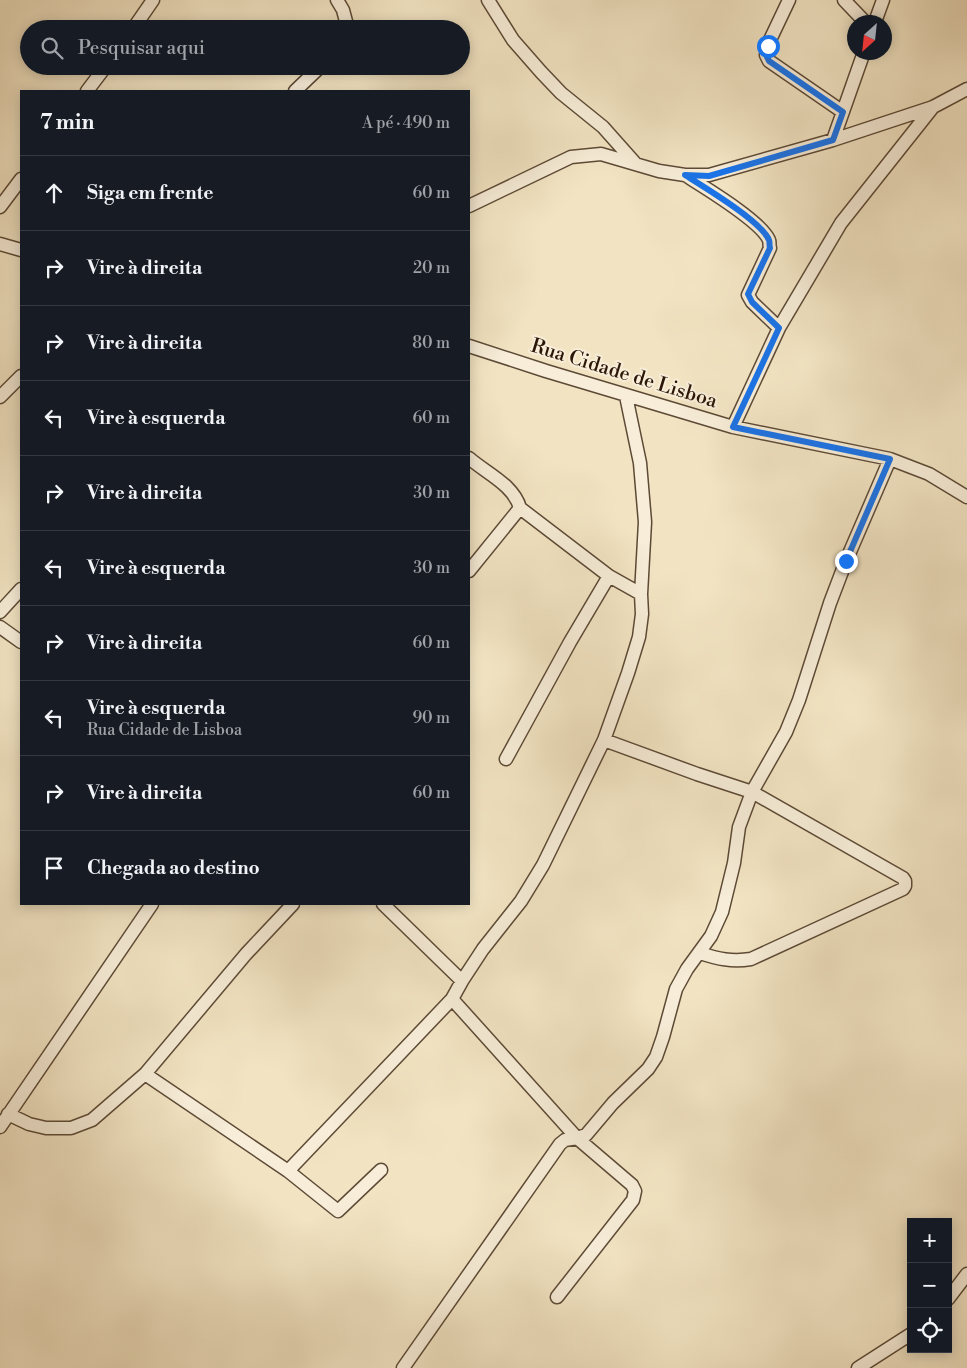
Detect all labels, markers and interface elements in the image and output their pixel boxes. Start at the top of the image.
north arrow [847,15,892,60]
search box [20,20,470,75]
icon: search [38,34,66,62]
route start [757,35,780,58]
text: Pesquisar aqui [78,36,205,60]
text: 7 min [40,110,94,136]
text: A pé · 490 m [362,113,450,133]
icon: ahead [40,179,68,207]
text: Siga em frente [87,181,214,205]
text: 60 m [412,183,450,203]
icon: right [40,254,68,282]
text: Vire à direita [87,256,202,280]
text: 20 m [413,258,450,278]
icon: right [40,329,68,357]
text: Vire à direita [87,331,202,355]
text: 80 m [412,333,450,353]
street label: Rua Cidade de Lisboa [528,334,721,415]
icon: left [40,404,68,432]
text: Vire à esquerda [87,406,226,430]
text: 60 m [412,408,450,428]
icon: right [40,479,68,507]
text: Vire à direita [87,481,202,505]
text: 30 m [413,483,450,503]
route end [835,550,858,573]
icon: left [40,554,68,582]
text: Vire à esquerda [87,556,226,580]
text: 30 m [413,558,450,578]
icon: right [40,629,68,657]
text: Vire à direita [87,631,202,655]
text: 60 m [412,633,450,653]
text: Vire à esquerda [87,696,226,720]
icon: left [40,704,68,732]
text: 90 m [412,708,450,728]
text: Rua Cidade de Lisboa [87,720,242,740]
icon: right [40,779,68,807]
text: Vire à direita [87,781,202,805]
text: 60 m [412,783,450,803]
icon: arrive [40,854,68,882]
text: Chegada ao destino [87,856,260,880]
map controls [907,1218,952,1353]
button: + [907,1218,952,1263]
button: − [907,1263,952,1308]
button: locate [907,1308,952,1353]

